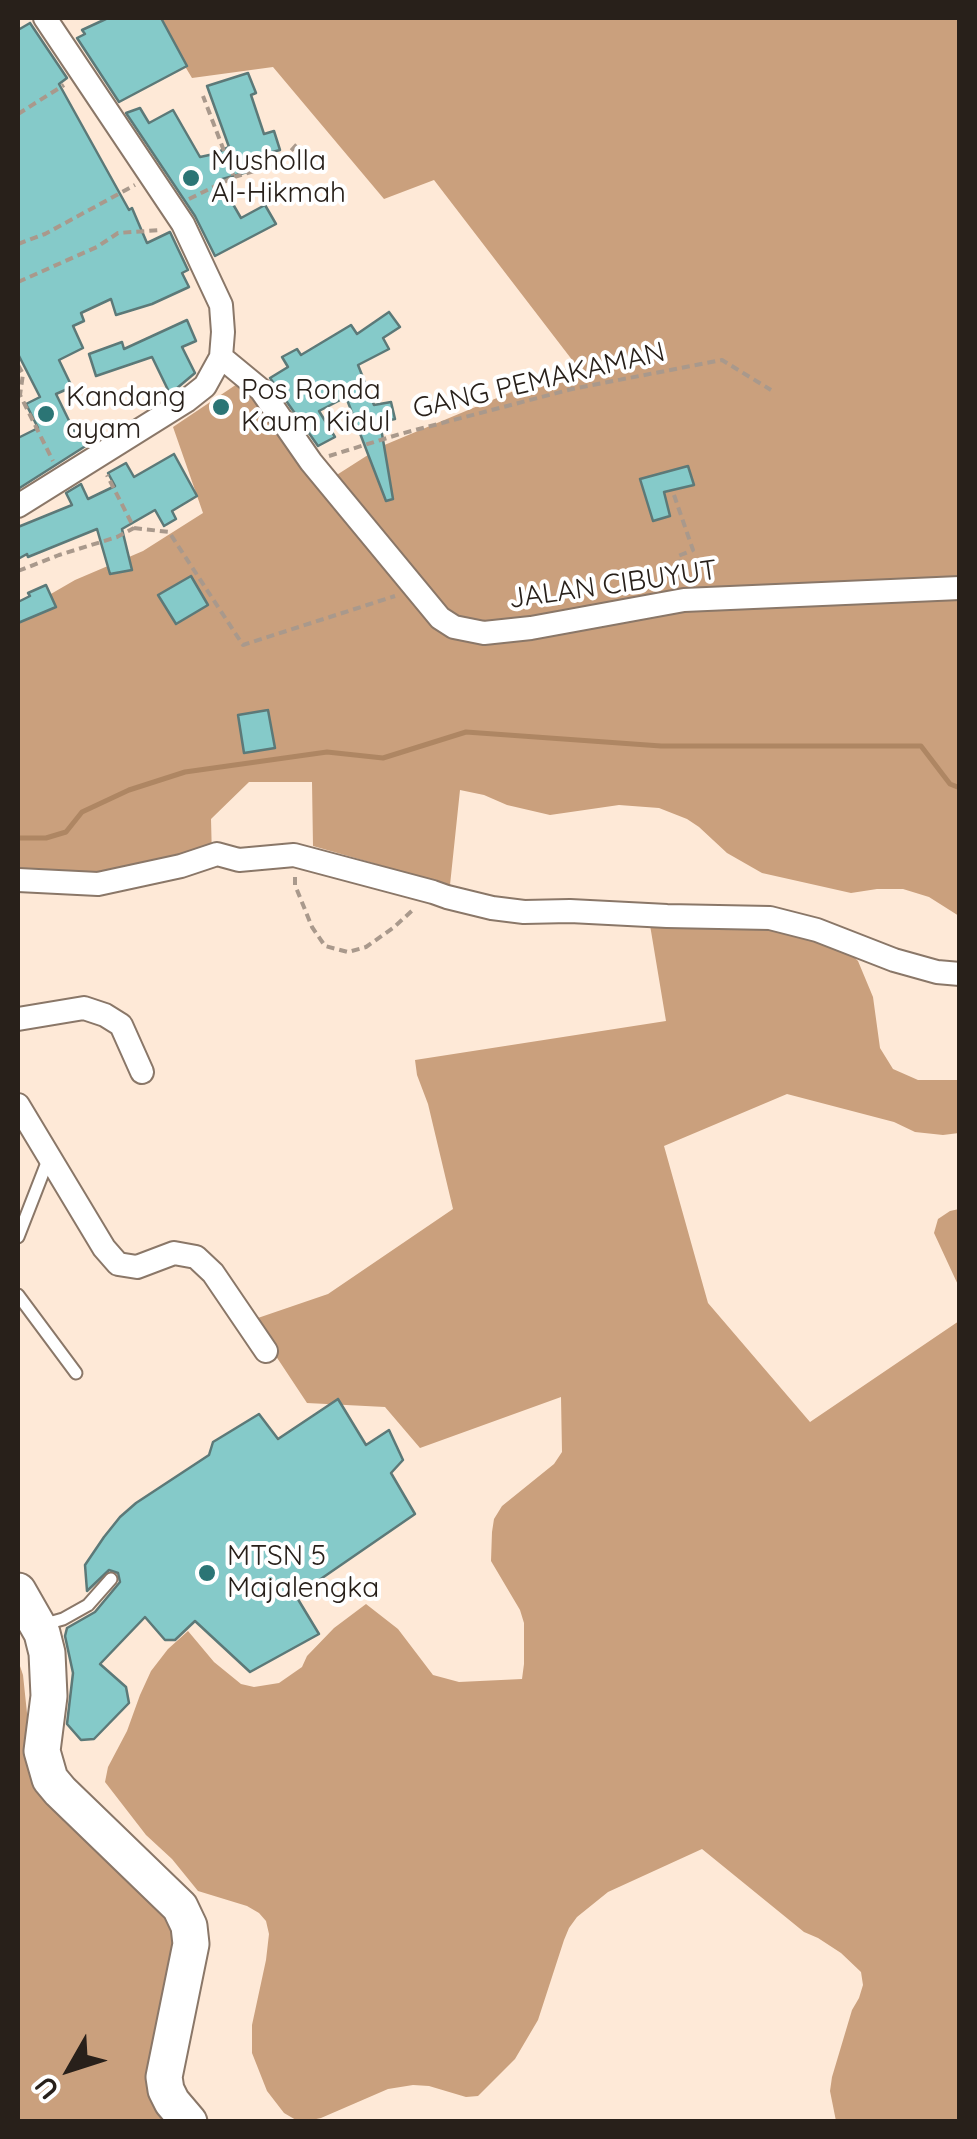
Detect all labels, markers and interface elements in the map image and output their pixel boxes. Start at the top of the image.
place label: Musholla Al-Hikmah [211,145,346,211]
marker: Musholla Al-Hikmah [180,167,202,189]
street label: GANG PEMAKAMAN [410,336,668,426]
place label: Pos Ronda Kaum Kidul [241,374,390,440]
place label: Kandang ayam [66,381,186,447]
marker: Pos Ronda Kaum Kidul [210,396,232,418]
marker: Kandang ayam [35,403,57,425]
street label: JALAN CIBUYUT [507,554,719,616]
place label: MTSN 5 Majalengka [227,1540,379,1606]
marker: MTSN 5 Majalengka [196,1562,218,1584]
north arrow [20,2019,120,2119]
text: U [26,2070,66,2107]

